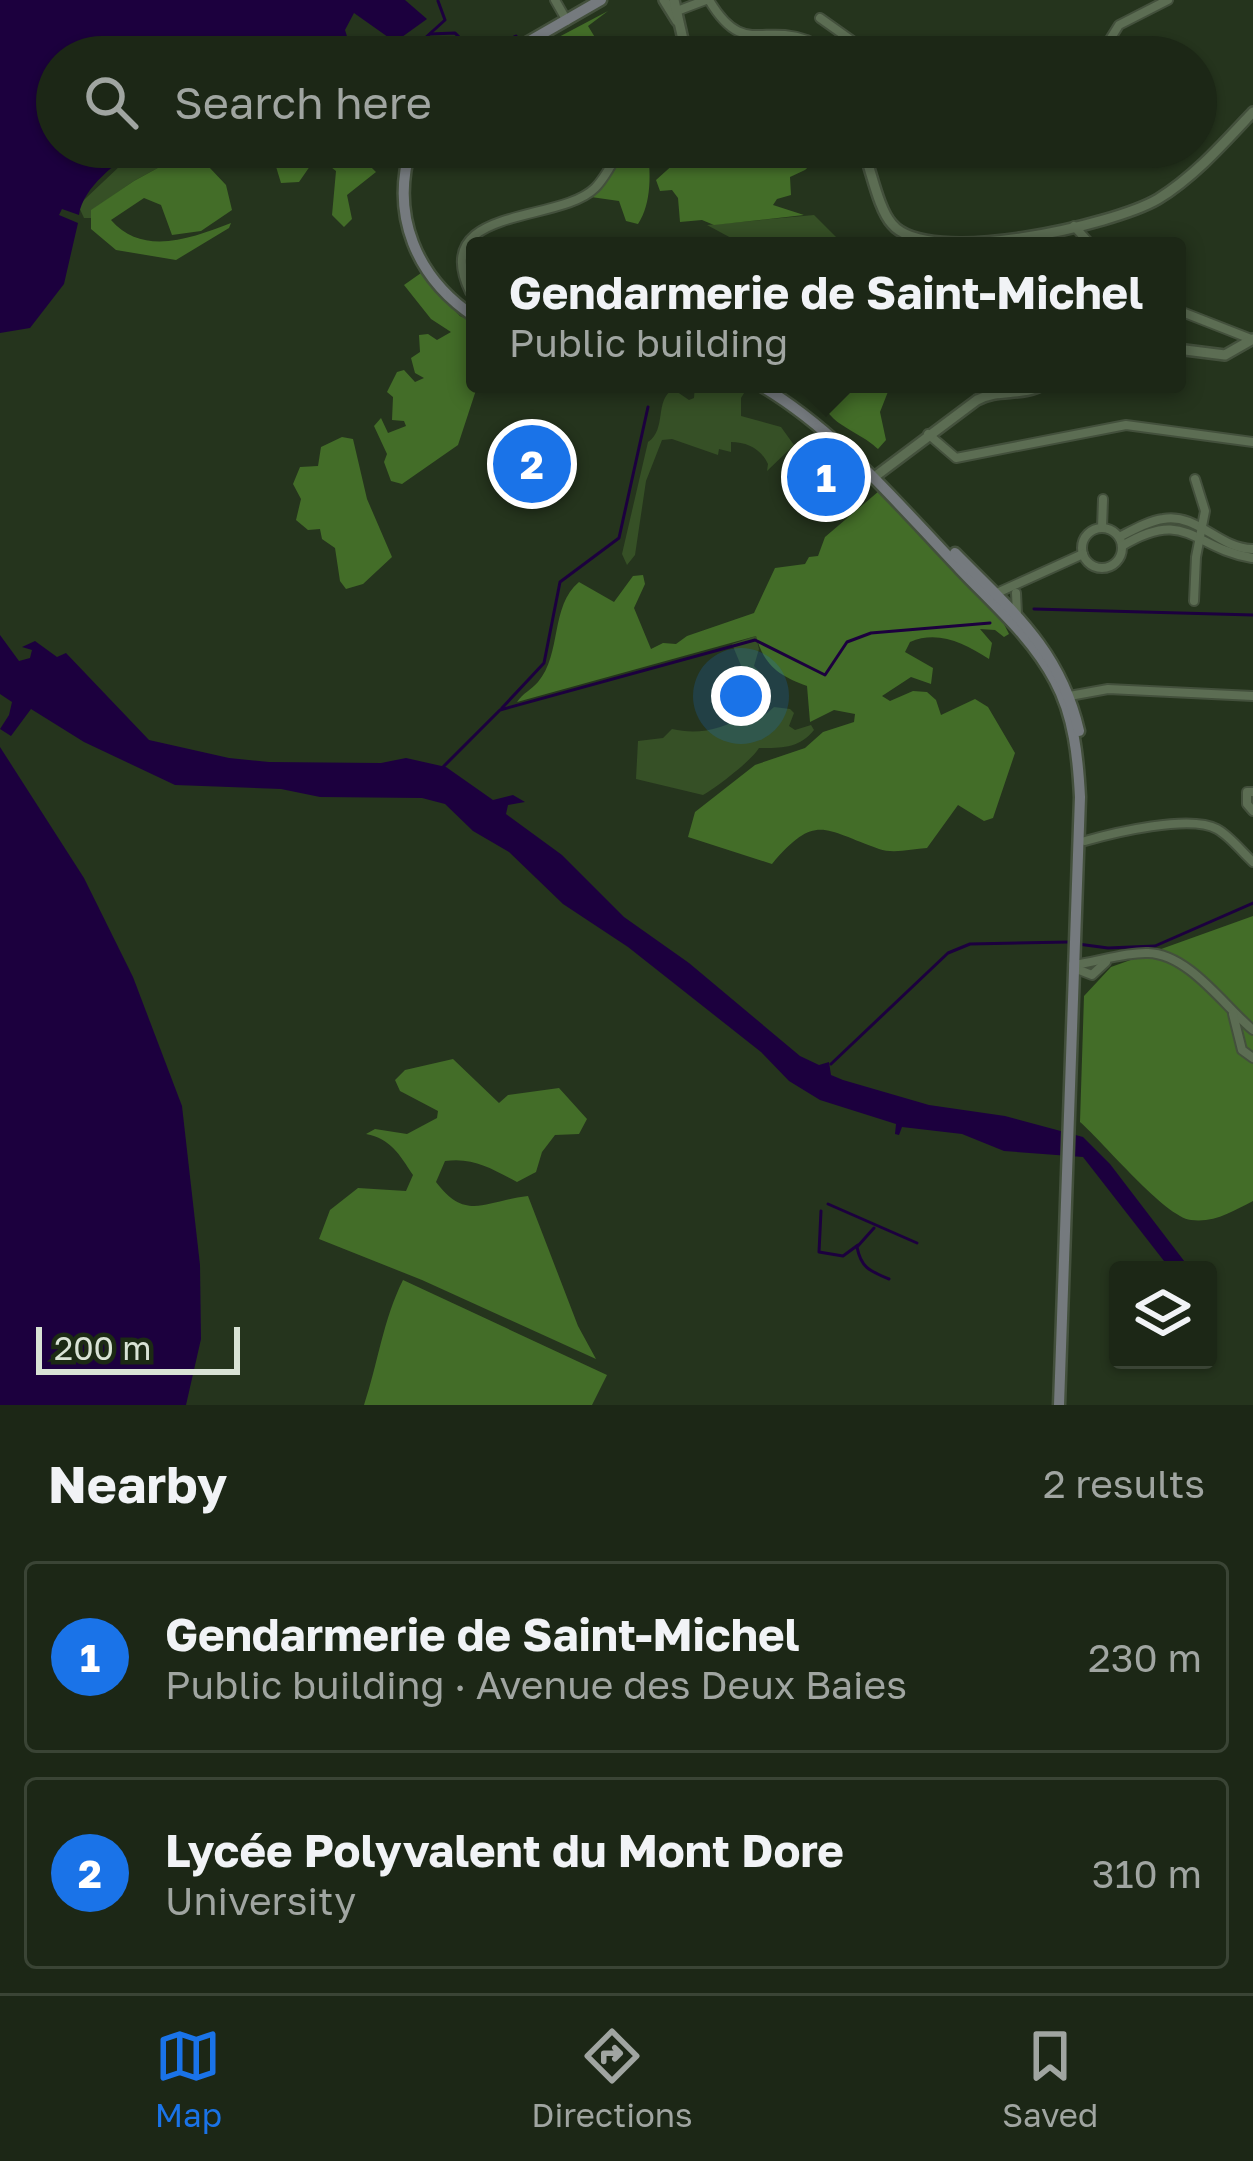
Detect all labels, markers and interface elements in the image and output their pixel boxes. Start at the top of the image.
search box [36,36,1217,168]
icon: search [78,69,144,135]
text: Search here [174,75,432,129]
popup [466,237,1186,393]
text: Gendarmerie de Saint-Michel [509,265,1143,319]
text: Public building [509,319,788,366]
pin: 2 [493,419,571,509]
pin: 1 [787,432,865,522]
your location [711,666,771,726]
map controls [1109,1261,1217,1369]
button: layers [1109,1261,1217,1369]
scale bar [36,1321,240,1374]
text: 200 m [54,1328,152,1367]
text: Nearby [48,1453,227,1514]
text: 2 results [1043,1460,1205,1507]
text: Gendarmerie de Saint-Michel [165,1607,800,1661]
text: 1 [80,1634,100,1681]
text: 230 m [1088,1634,1202,1681]
text: Public building · Avenue des Deux Baies [165,1661,907,1708]
text: Lycée Polyvalent du Mont Dore [165,1823,844,1877]
text: 2 [78,1850,102,1897]
text: 310 m [1092,1850,1202,1897]
text: University [165,1877,356,1924]
tab: Map [155,2023,222,2134]
tab: Directions [531,2023,693,2134]
tab: Saved [1002,2023,1098,2134]

